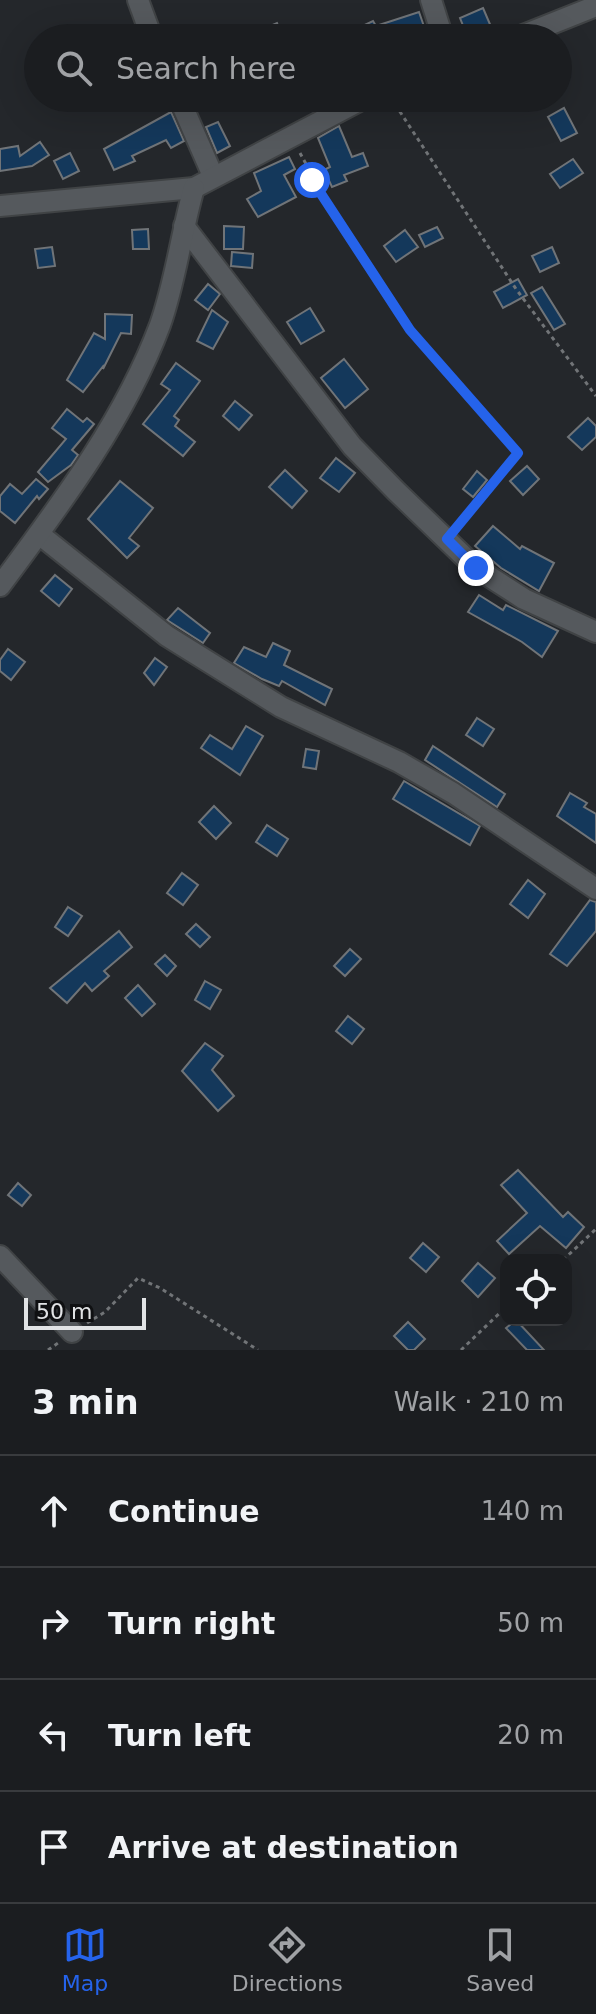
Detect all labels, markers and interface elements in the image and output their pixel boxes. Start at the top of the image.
search box [24,24,572,112]
icon: search [52,46,96,90]
text: Search here [116,51,296,86]
route start [294,162,330,198]
route end [458,550,494,586]
map controls [500,1254,572,1326]
button: locate [500,1254,572,1326]
scale bar [24,1294,146,1330]
text: 50 m [36,1299,92,1324]
text: 3 min [32,1382,139,1422]
text: Walk · 210 m [394,1387,564,1417]
icon: ahead [32,1489,76,1533]
text: Continue [108,1494,260,1529]
text: 140 m [481,1496,564,1526]
icon: right [32,1601,76,1645]
text: Turn right [108,1606,275,1641]
text: 50 m [497,1608,564,1638]
icon: left [32,1713,76,1757]
text: Turn left [108,1718,251,1753]
text: 20 m [497,1720,564,1750]
icon: arrive [32,1825,76,1869]
text: Arrive at destination [108,1830,459,1865]
tab: Map [62,1923,108,1996]
tab: Directions [232,1923,343,1996]
tab: Saved [466,1923,534,1996]

